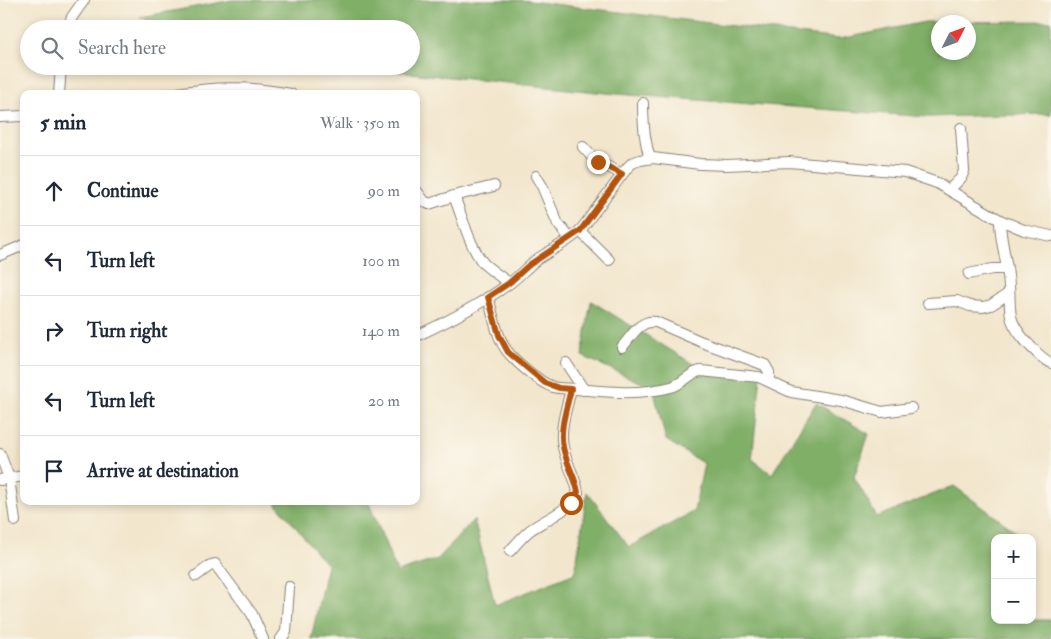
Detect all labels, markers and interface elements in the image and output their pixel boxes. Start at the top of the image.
north arrow [931,15,976,60]
search box [20,20,420,75]
icon: search [38,34,66,62]
text: Search here [78,36,166,60]
text: 5 min [40,109,86,136]
text: Walk · 350 m [320,113,400,133]
route end [587,151,610,174]
icon: ahead [40,177,68,205]
text: Continue [87,179,158,203]
text: 90 m [368,181,400,201]
icon: left [40,247,68,275]
text: Turn left [87,249,155,273]
text: 100 m [362,251,400,271]
icon: right [40,317,68,345]
text: Turn right [87,319,167,343]
text: 140 m [362,321,400,341]
icon: left [40,387,68,415]
text: Turn left [87,389,155,413]
text: 20 m [368,391,400,411]
icon: arrive [40,457,68,485]
text: Arrive at destination [87,459,239,483]
route start [560,492,583,515]
map controls [991,534,1036,624]
button: + [991,534,1036,579]
button: − [991,579,1036,624]

